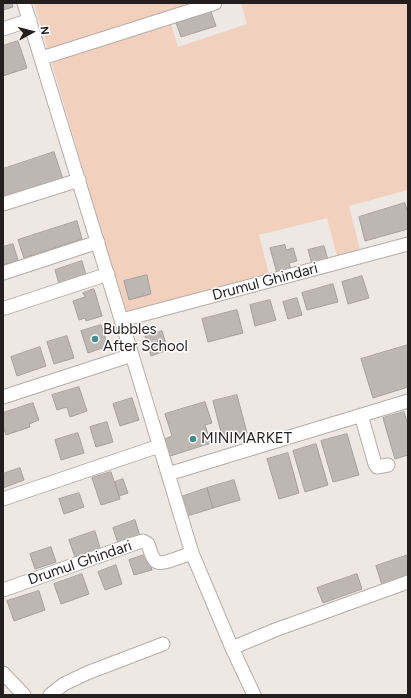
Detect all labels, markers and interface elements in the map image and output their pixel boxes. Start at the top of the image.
north arrow [12,12,52,52]
text: N [37,25,51,35]
street label: Drumul Ghindari [210,259,320,305]
place label: Bubbles After School [103,321,188,356]
marker: Bubbles After School [90,334,100,344]
place label: MINIMARKET [201,430,292,448]
marker: MINIMARKET [188,434,198,444]
street label: Drumul Ghindari [26,537,134,589]

